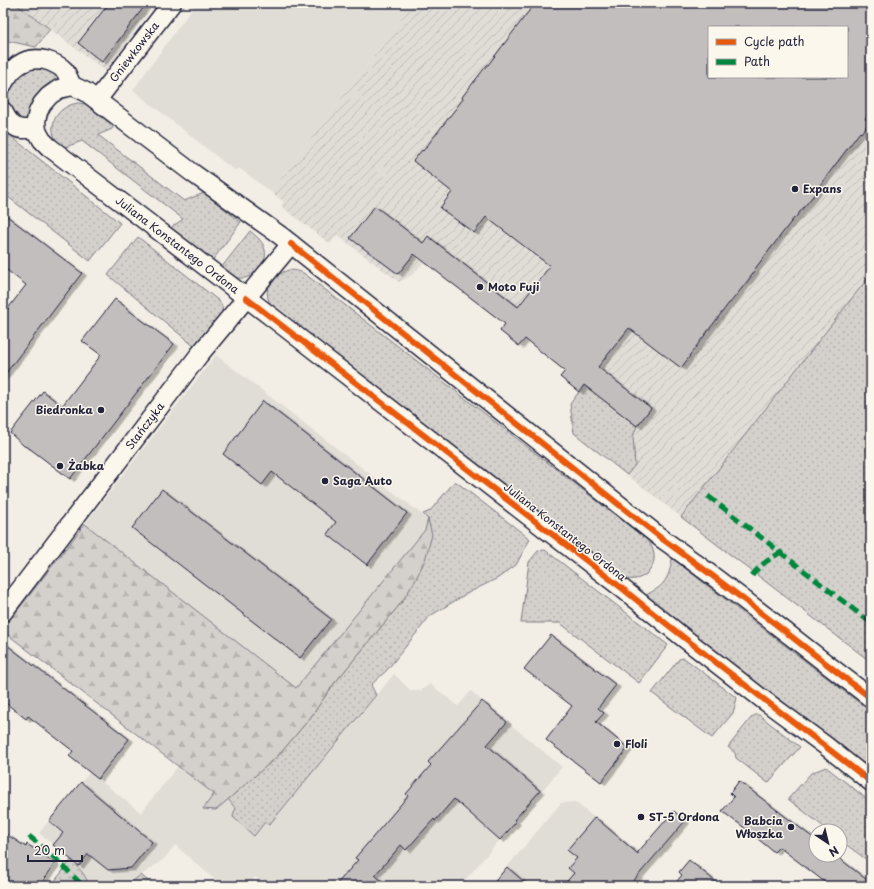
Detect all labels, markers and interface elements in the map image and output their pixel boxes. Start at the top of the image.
street label: Gniewkowska [105,17,163,85]
legend [708,26,848,78]
text: Cycle path [744,32,805,50]
text: Path [744,52,770,70]
place label: Expans [803,180,842,197]
marker: Expans [790,184,800,194]
street label: Juliana Konstantego Ordona [112,192,243,297]
place label: Moto Fuji [488,278,540,295]
marker: Moto Fuji [475,282,485,292]
street label: Stańczyka [121,398,168,453]
place label: Biedronka [36,401,94,418]
marker: Biedronka [96,405,106,415]
place label: Żabka [68,457,105,474]
marker: Żabka [55,461,65,471]
place label: Saga Auto [333,472,393,489]
marker: Saga Auto [320,476,330,486]
street label: Juliana Konstantego Ordona [500,478,630,585]
place label: Floli [625,735,648,752]
marker: Floli [612,739,622,749]
place label: ST-5 Ordona [649,808,720,825]
marker: ST-5 Ordona [636,812,646,822]
place label: Babcia Włoszka [736,812,784,842]
marker: Babcia Włoszka [786,822,796,832]
north arrow [808,823,848,863]
scale bar [28,837,82,863]
text: 20 m [34,841,65,859]
text: N [825,842,842,861]

